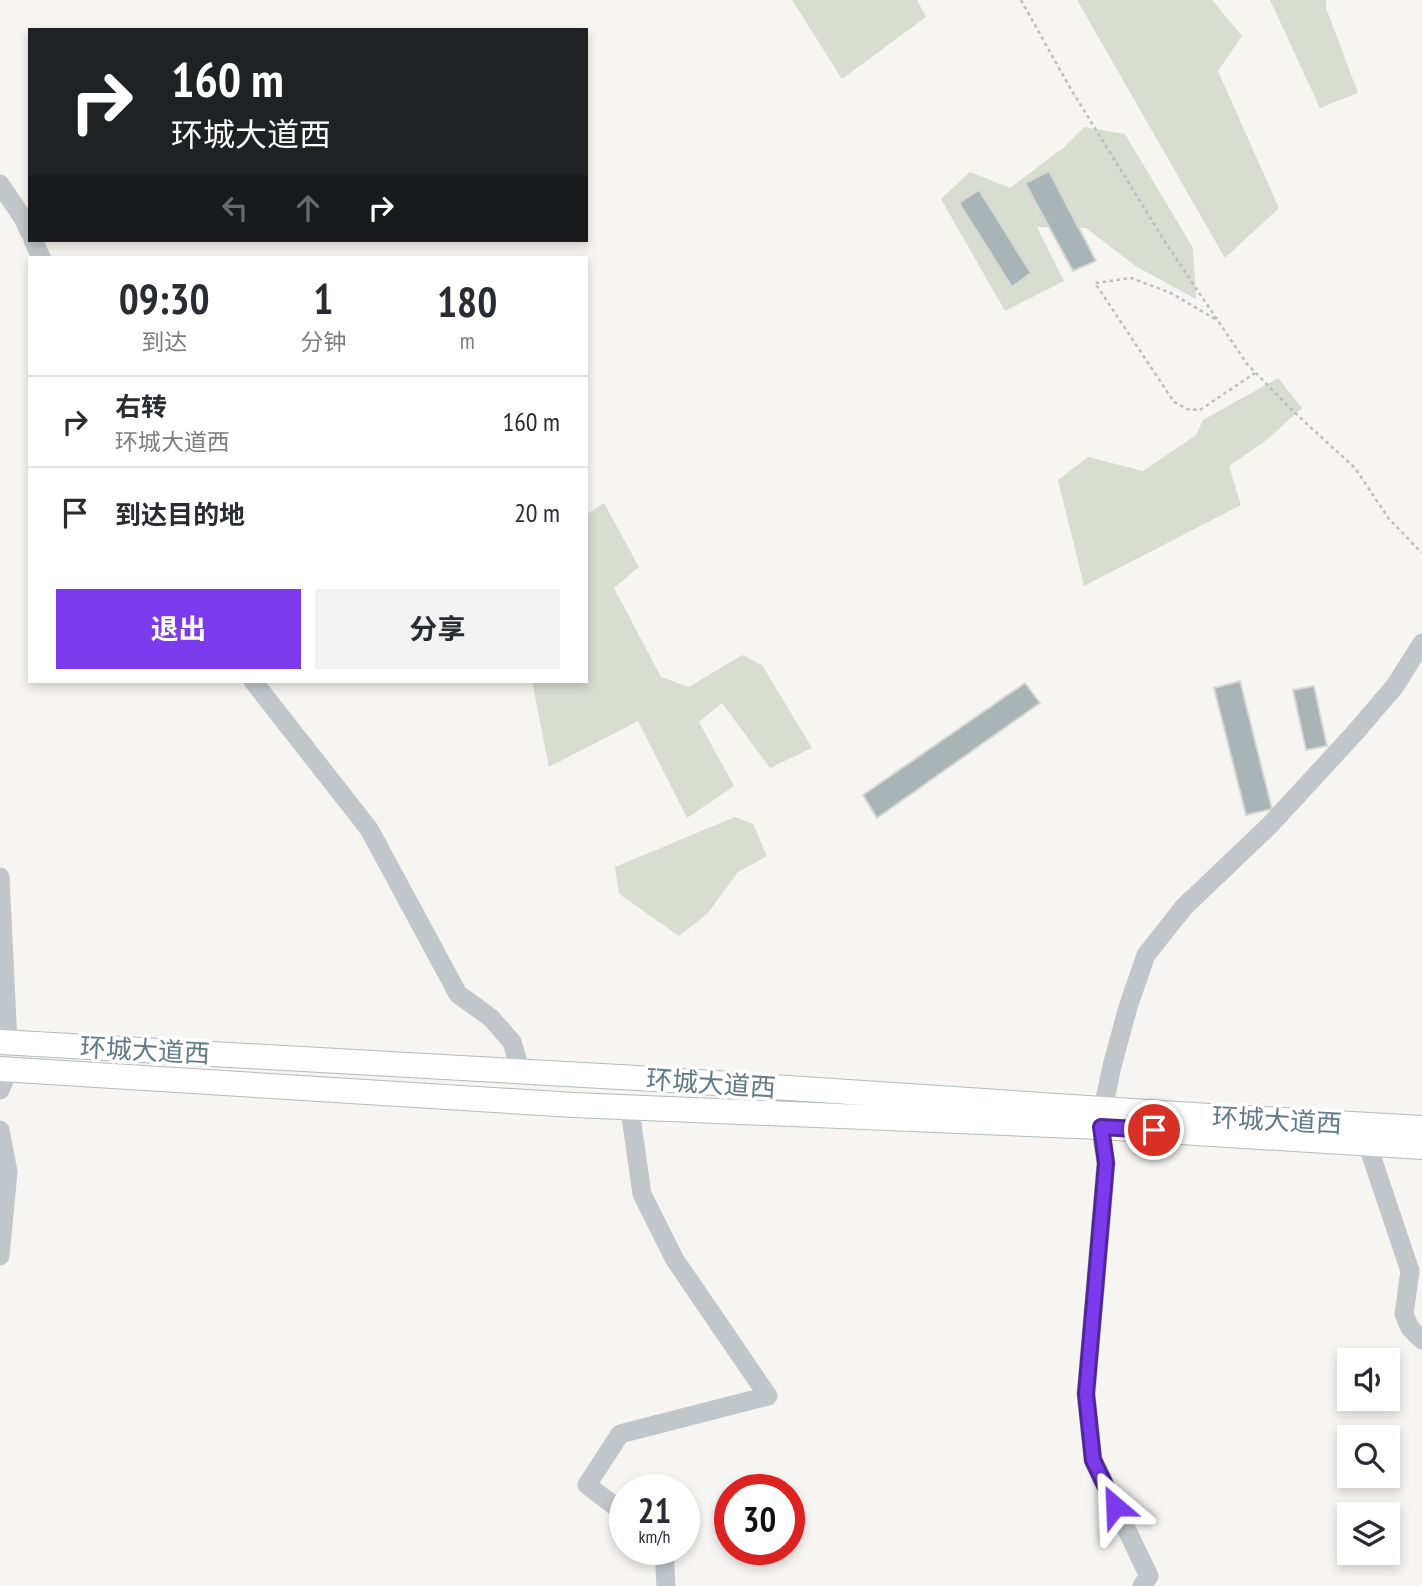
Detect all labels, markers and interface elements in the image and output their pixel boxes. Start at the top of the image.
text: 160 m [171,47,284,111]
icon: right [56,56,147,147]
text: 环城大道西 [171,113,331,155]
icon: left [216,189,254,227]
icon: ahead [289,189,327,227]
icon: right [362,189,400,227]
text: 09:30 [119,271,210,326]
text: 1 [313,271,333,326]
text: 180 [437,274,497,329]
text: m [460,326,475,355]
text: 到达 [141,327,187,356]
text: 分钟 [300,327,346,356]
text: 右转 [115,390,167,423]
icon: right [56,403,94,441]
text: 160 m [502,405,560,438]
text: 环城大道西 [115,427,230,456]
icon: arrive [56,494,94,532]
text: 20 m [514,496,560,529]
text: 到达目的地 [115,498,245,531]
button: 退出 [56,589,301,669]
button: 分享 [315,589,560,669]
street label: 环城大道西 [79,1030,211,1070]
street label: 环城大道西 [645,1062,777,1104]
pin [1124,1100,1184,1160]
street label: 环城大道西 [1211,1100,1343,1140]
icon: arrive [1135,1111,1173,1149]
map controls [1337,1348,1400,1565]
button: sound [1337,1348,1400,1411]
button: search [1337,1425,1400,1488]
position arrow [1078,1469,1152,1543]
speed limit sign: 30 [714,1474,805,1565]
text: 21 [638,1487,671,1533]
button: layers [1337,1502,1400,1565]
text: km/h [639,1525,670,1548]

